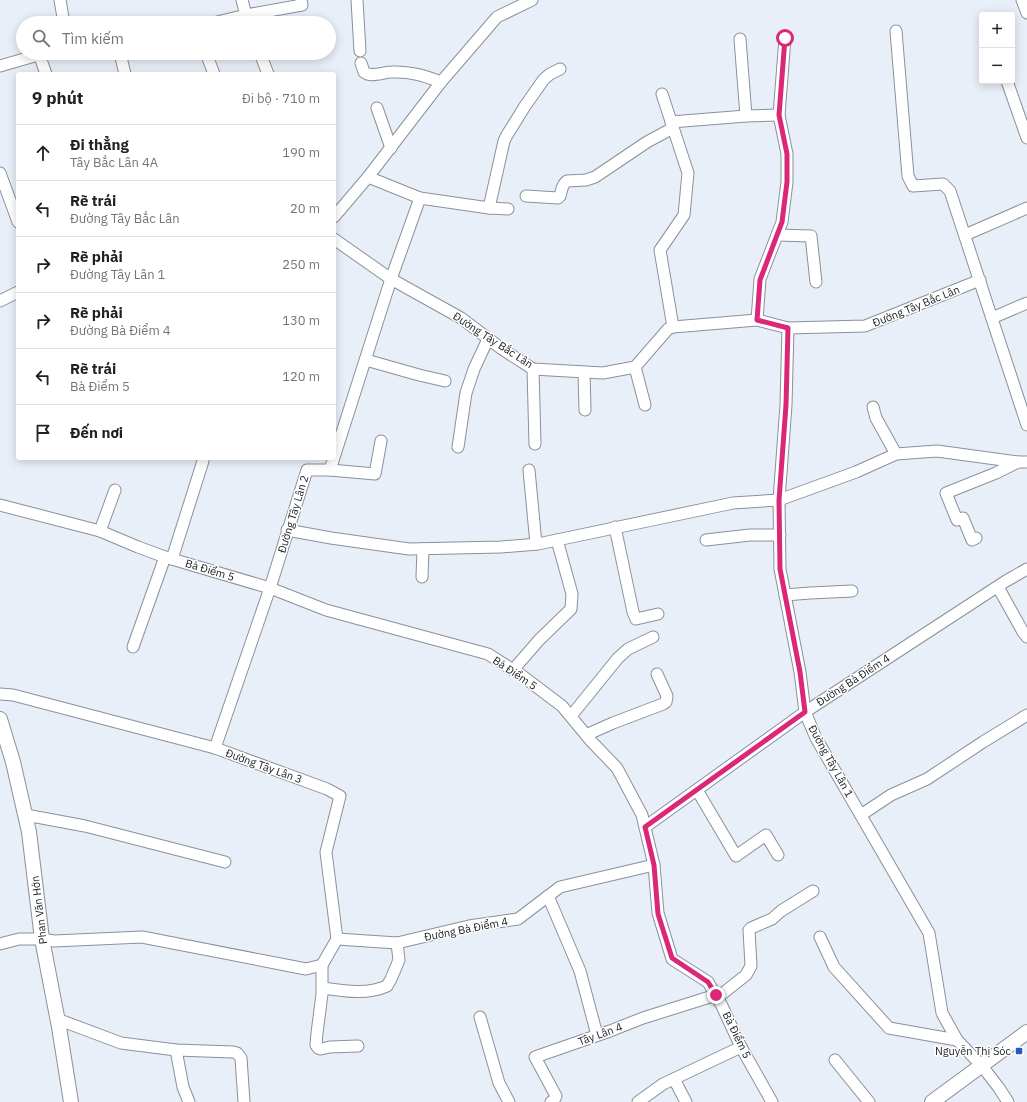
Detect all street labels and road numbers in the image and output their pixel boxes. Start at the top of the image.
street label: Đường Tây Bắc Lân [870,282,962,330]
street label: Đường Tây Bắc Lân [450,309,536,371]
street label: Đường Tây Lân 2 [275,473,311,555]
street label: Bà Điểm 5 [184,556,236,584]
street label: Đường Bà Điểm 4 [813,651,893,709]
street label: Bà Điểm 5 [490,653,540,693]
street label: Đường Tây Lân 1 [805,722,857,800]
street label: Đường Tây Lân 3 [224,746,304,786]
street label: Phan Văn Hớn [28,875,50,945]
street label: Đường Bà Điểm 4 [423,914,510,944]
street label: Bà Điểm 5 [720,1009,754,1061]
street label: Tây Lân 4 [576,1019,624,1048]

